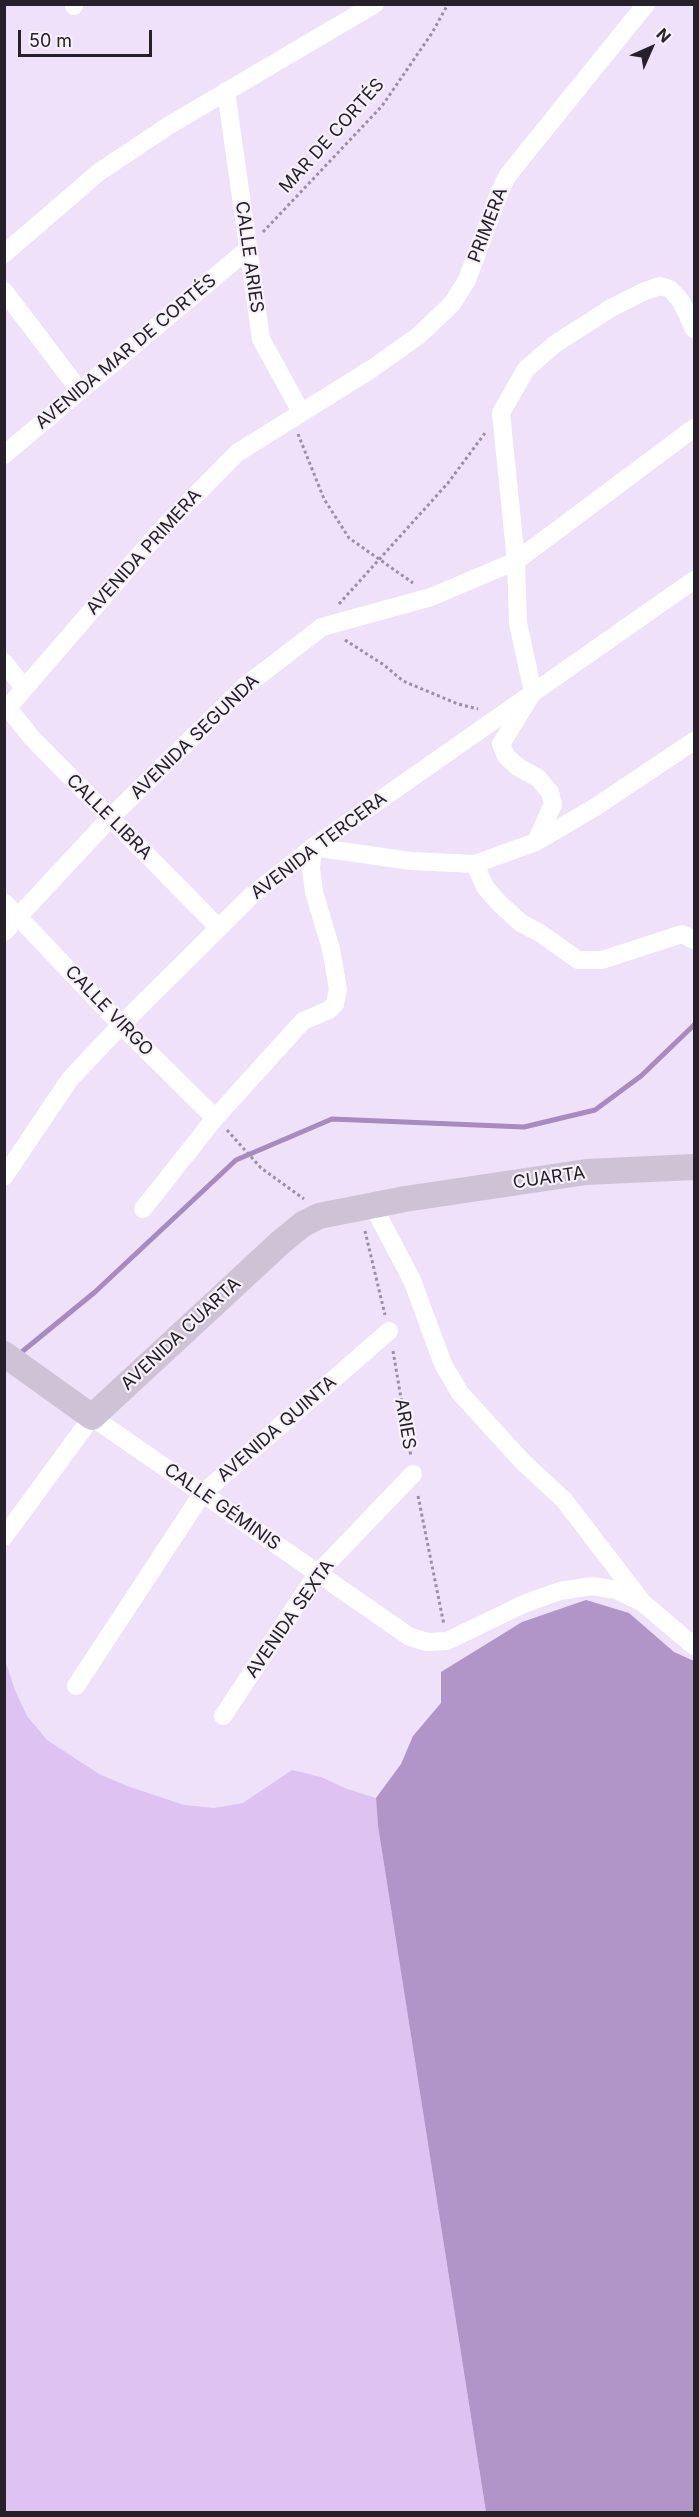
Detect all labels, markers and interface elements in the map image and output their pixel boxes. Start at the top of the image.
scale bar [21,18,154,56]
north arrow [621,18,681,78]
text: N [652,24,675,47]
text: 50 m [29,30,72,51]
street label: MAR DE CORTÉS [275,74,389,198]
street label: PRIMERA [464,184,512,266]
street label: CALLE ARIES [230,200,268,314]
street label: AVENIDA MAR DE CORTÉS [31,270,221,434]
street label: AVENIDA PRIMERA [82,485,206,619]
street label: AVENIDA SEGUNDA [126,670,264,804]
street label: CALLE LIBRA [62,770,156,864]
street label: AVENIDA TERCERA [247,788,391,904]
street label: CALLE VIRGO [60,961,158,1061]
street label: CUARTA [511,1162,587,1194]
street label: AVENIDA CUARTA [117,1273,245,1395]
street label: AVENIDA QUINTA [213,1371,341,1487]
street label: ARIES [390,1397,420,1451]
street label: CALLE GÉMINIS [160,1459,284,1555]
street label: AVENIDA SEXTA [241,1556,339,1682]

